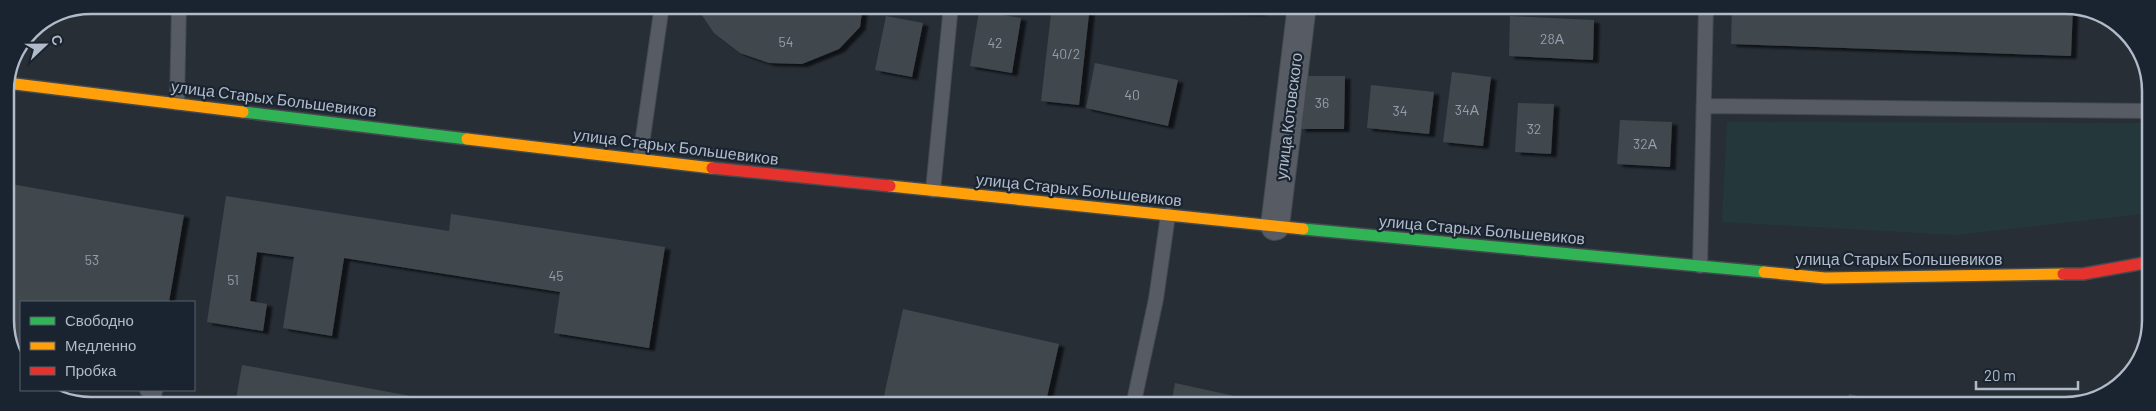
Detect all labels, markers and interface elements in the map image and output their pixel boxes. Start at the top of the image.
north arrow [20,20,70,70]
house number: 28А [1540,30,1565,47]
text: С [48,32,67,48]
house number: 54 [779,33,793,50]
house number: 42 [987,34,1003,51]
house number: 40/2 [1052,45,1080,62]
street label: улица Котовского [1271,51,1305,181]
street label: улица Старых Большевиков [170,76,378,120]
house number: 40 [1124,86,1140,103]
house number: 36 [1315,94,1329,111]
house number: 34А [1455,101,1480,118]
house number: 34 [1393,102,1407,119]
house number: 32 [1527,120,1541,137]
street label: улица Старых Большевиков [572,124,780,168]
house number: 32А [1633,135,1658,152]
street label: улица Старых Большевиков [975,169,1183,209]
street label: улица Старых Большевиков [1378,211,1586,247]
street label: улица Старых Большевиков [1796,249,2002,268]
house number: 53 [85,251,99,268]
house number: 45 [549,267,563,284]
house number: 51 [227,271,239,288]
legend [20,301,195,391]
text: Свободно [65,311,134,329]
text: Медленно [65,336,136,354]
scale bar [1976,358,2078,390]
text: Пробка [65,361,117,379]
text: 20 m [1984,366,2016,384]

